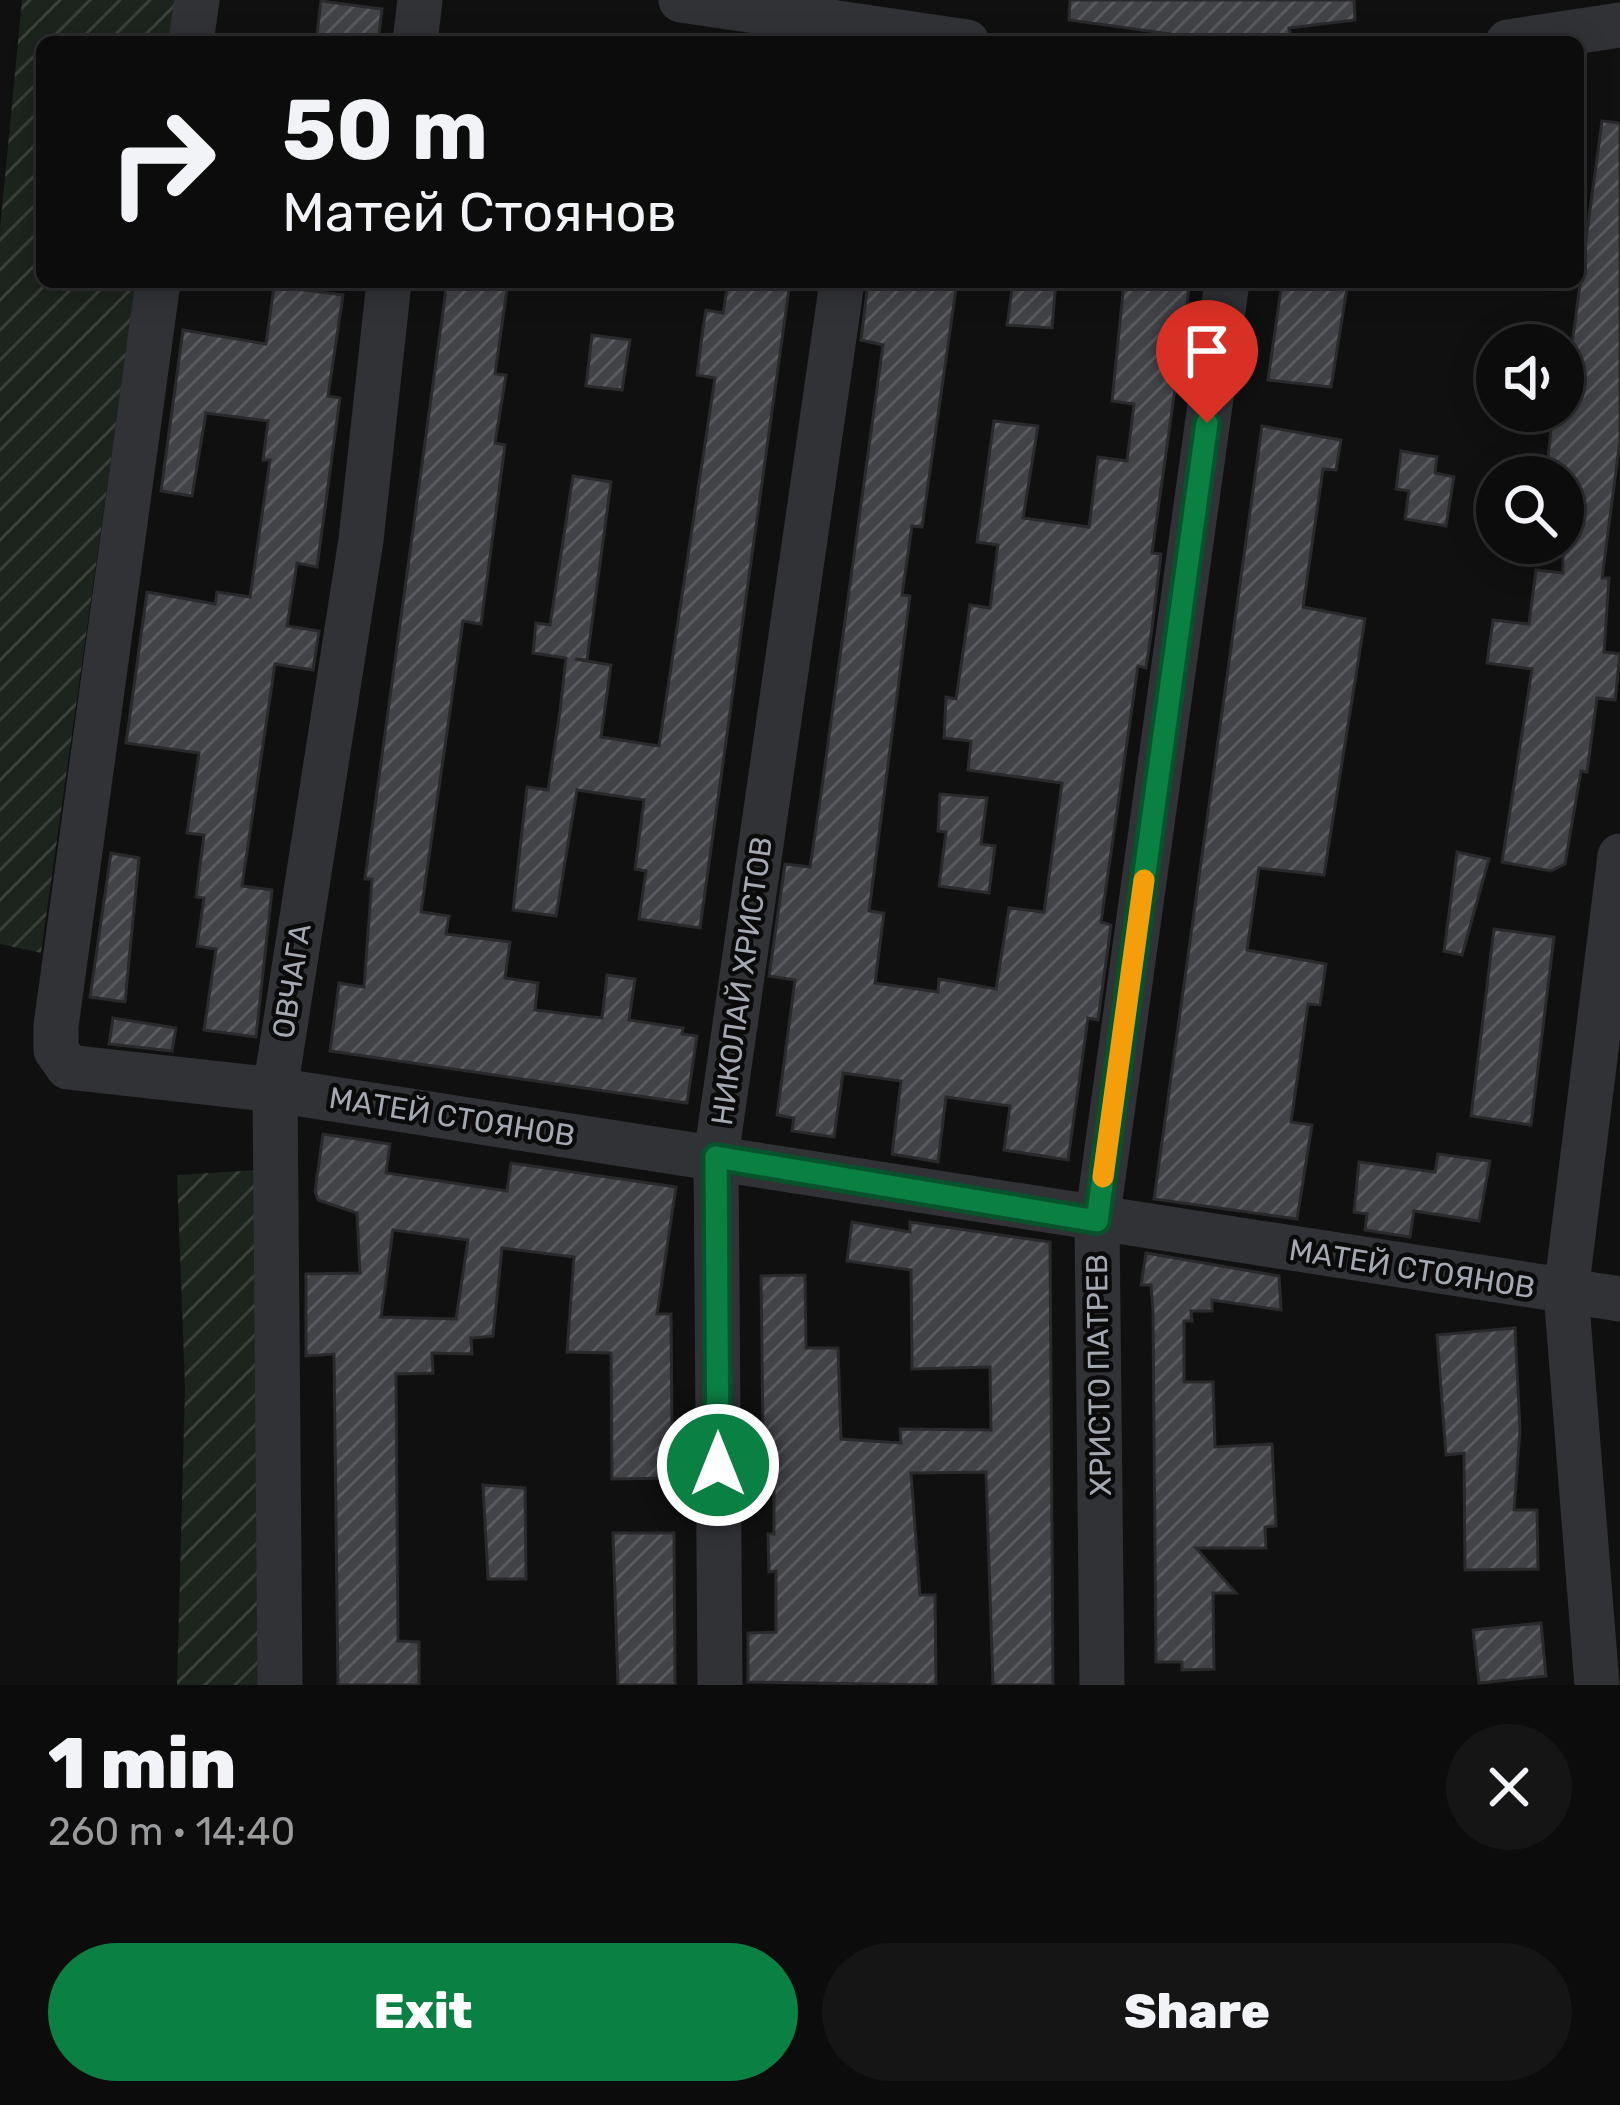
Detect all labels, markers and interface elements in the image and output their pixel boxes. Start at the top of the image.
text: 50 m [282,80,488,180]
icon: right [84,84,240,240]
text: Матей Стоянов [282,181,677,245]
pin [1156,300,1258,423]
icon: arrive [1174,318,1240,384]
map controls [1476,324,1584,564]
button: sound [1476,324,1584,432]
button: search [1476,456,1584,564]
street label: НИКОЛАЙ ХРИСТОВ [704,834,780,1128]
street label: ОВЧАГА [265,921,319,1041]
street label: МАТЕЙ СТОЯНОВ [327,1080,577,1154]
street label: МАТЕЙ СТОЯНОВ [1287,1232,1537,1306]
street label: ХРИСТО ПАТРЕВ [1079,1254,1119,1496]
position arrow [655,1402,781,1528]
text: 1 min [48,1721,236,1806]
button: close [1446,1724,1572,1850]
text: 260 m · 14:40 [48,1809,295,1855]
button: Exit [48,1943,798,2081]
button: Share [822,1943,1572,2081]

